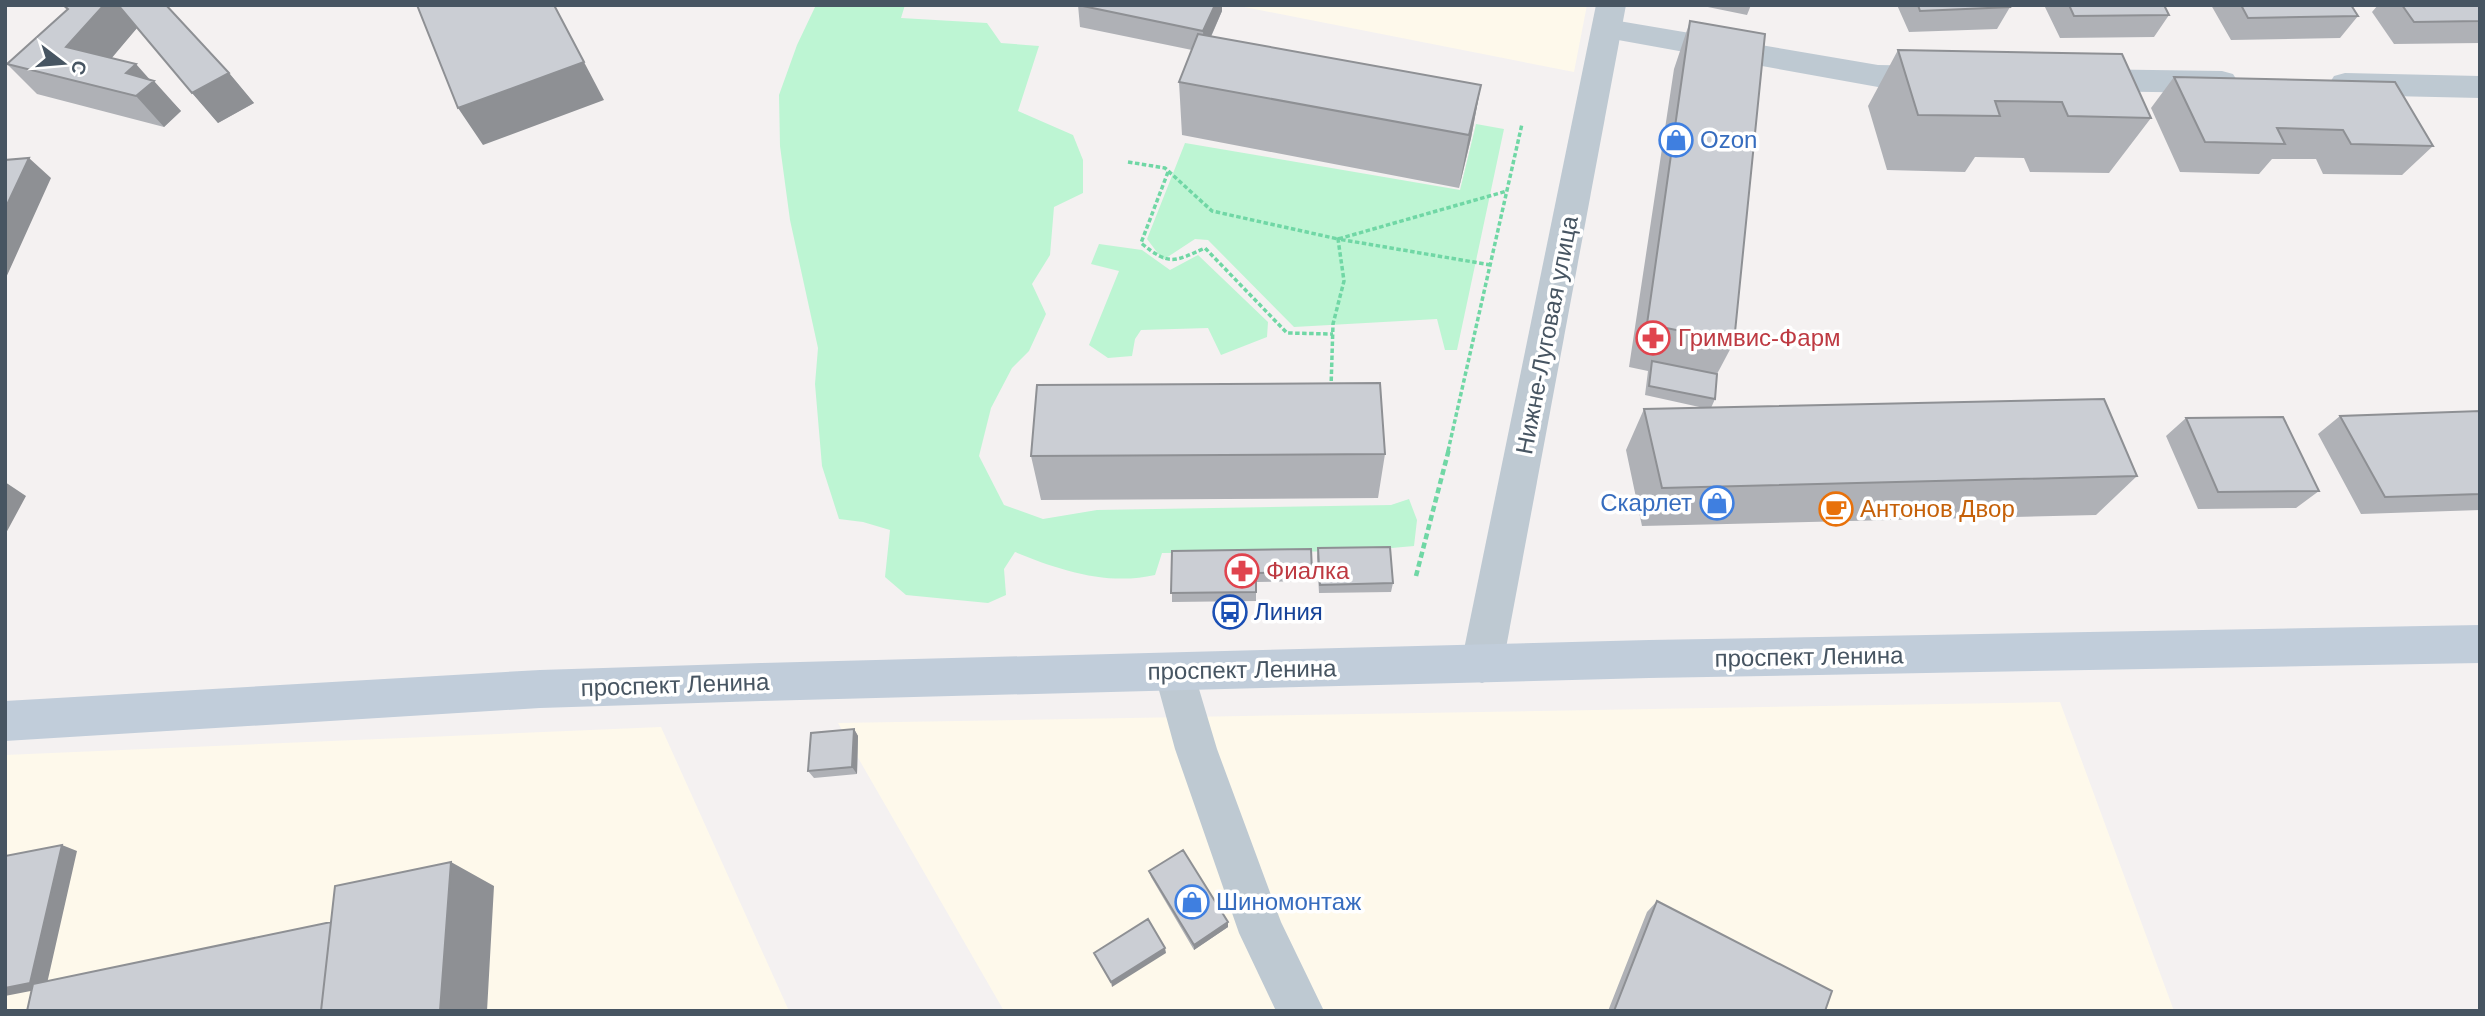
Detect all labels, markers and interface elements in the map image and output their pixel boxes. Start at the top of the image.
north arrow [28,28,98,98]
text: С [67,58,91,77]
shop icon: Ozon [1657,121,1695,159]
place label: Ozon [1700,126,1757,153]
street label: Нижне-Луговая улица [1510,213,1583,456]
pharmacy icon: Гримвис-Фарм [1634,319,1672,357]
place label: Гримвис-Фарм [1678,324,1841,351]
shop icon: Скарлет [1698,484,1736,522]
place label: Скарлет [1600,489,1692,516]
cafe icon: Антонов Двор [1817,490,1855,528]
place label: Антонов Двор [1860,495,2015,522]
pharmacy icon: Фиалка [1223,552,1261,590]
place label: Фиалка [1266,557,1350,584]
bus stop icon: Линия [1211,593,1249,631]
place label: Линия [1254,598,1323,625]
street label: проспект Ленина [1714,641,1904,672]
street label: проспект Ленина [1147,654,1337,685]
street label: проспект Ленина [580,668,770,701]
shop icon: Шиномонтаж [1173,883,1211,921]
place label: Шиномонтаж [1216,888,1361,915]

